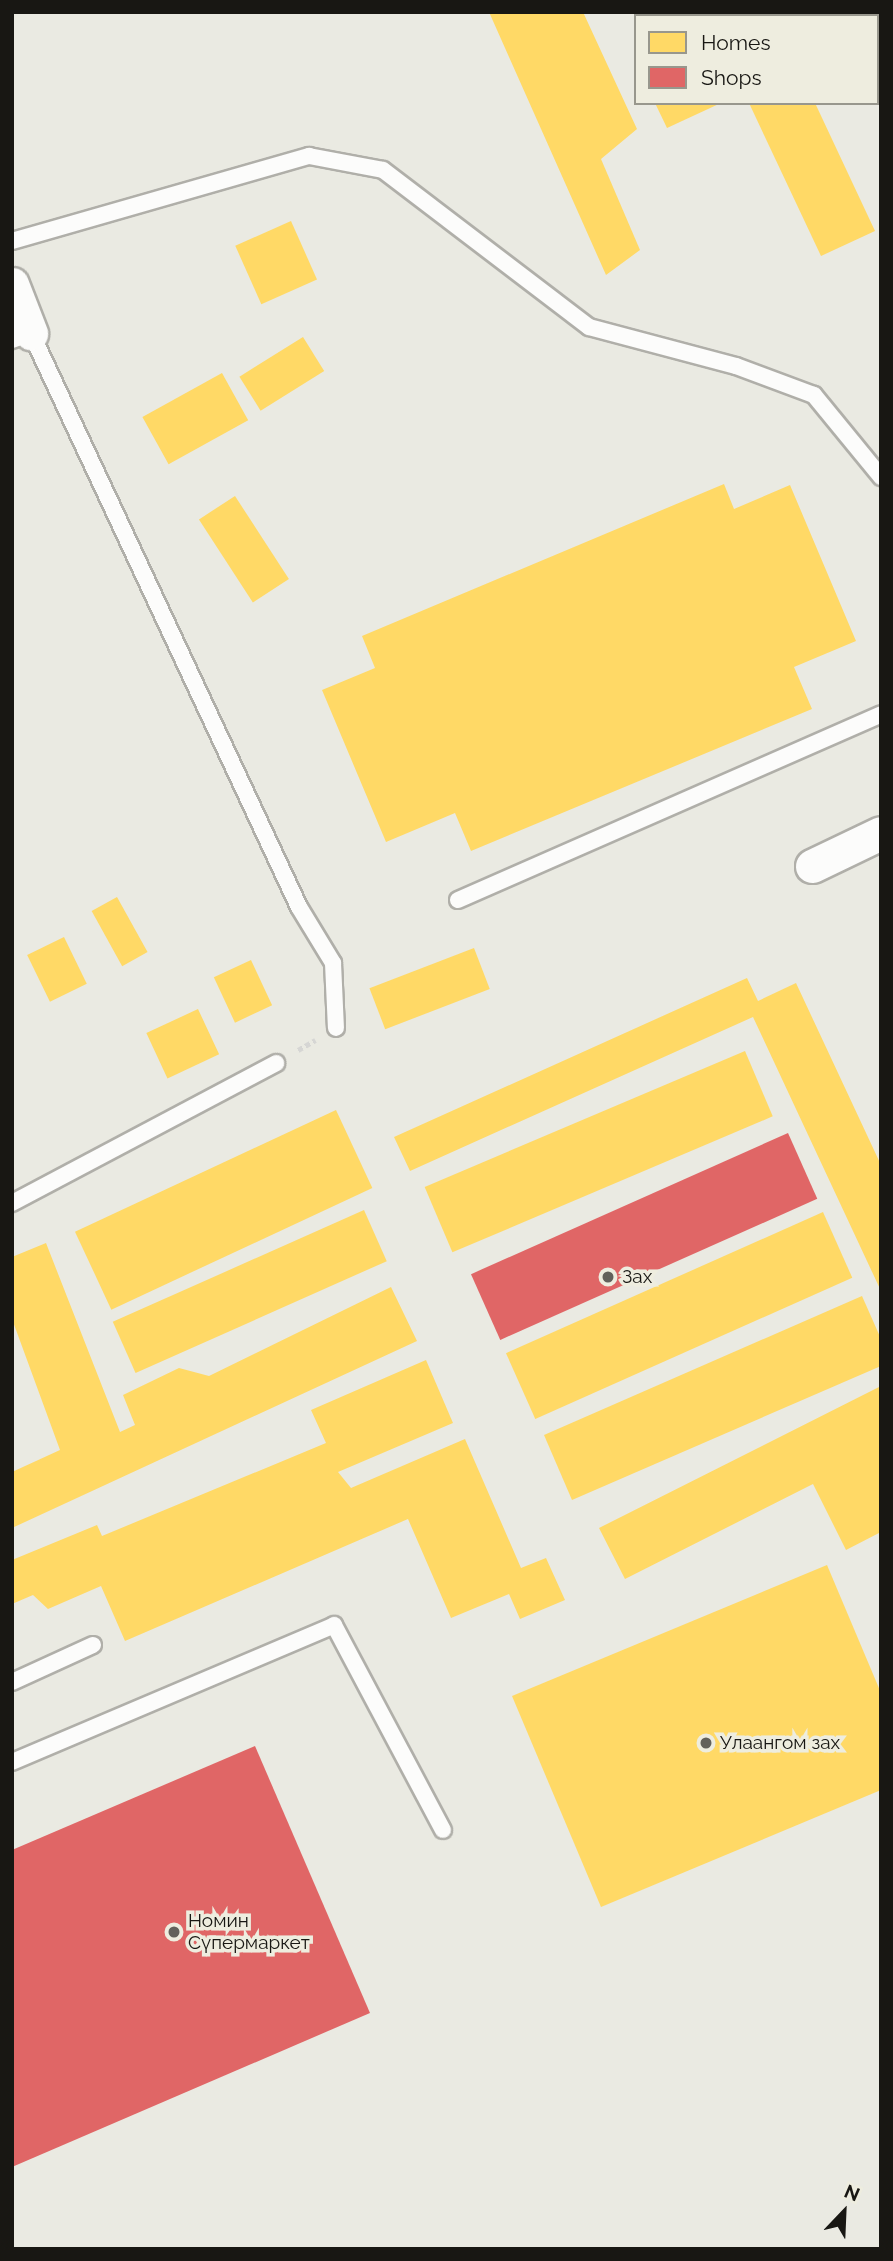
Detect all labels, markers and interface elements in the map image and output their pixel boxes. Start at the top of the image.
legend [634,14,879,105]
text: Homes [701,30,771,55]
text: Shops [701,65,762,90]
place label: Зах [622,1266,652,1288]
marker: Зах [600,1269,616,1285]
place label: Улаангом зах [720,1732,840,1754]
marker: Улаангом зах [698,1735,714,1751]
place label: Номин Сүпермаркет [188,1910,310,1954]
marker: Номин Сүпермаркет [166,1924,182,1940]
north arrow [809,2177,879,2247]
text: N [841,2180,863,2206]

